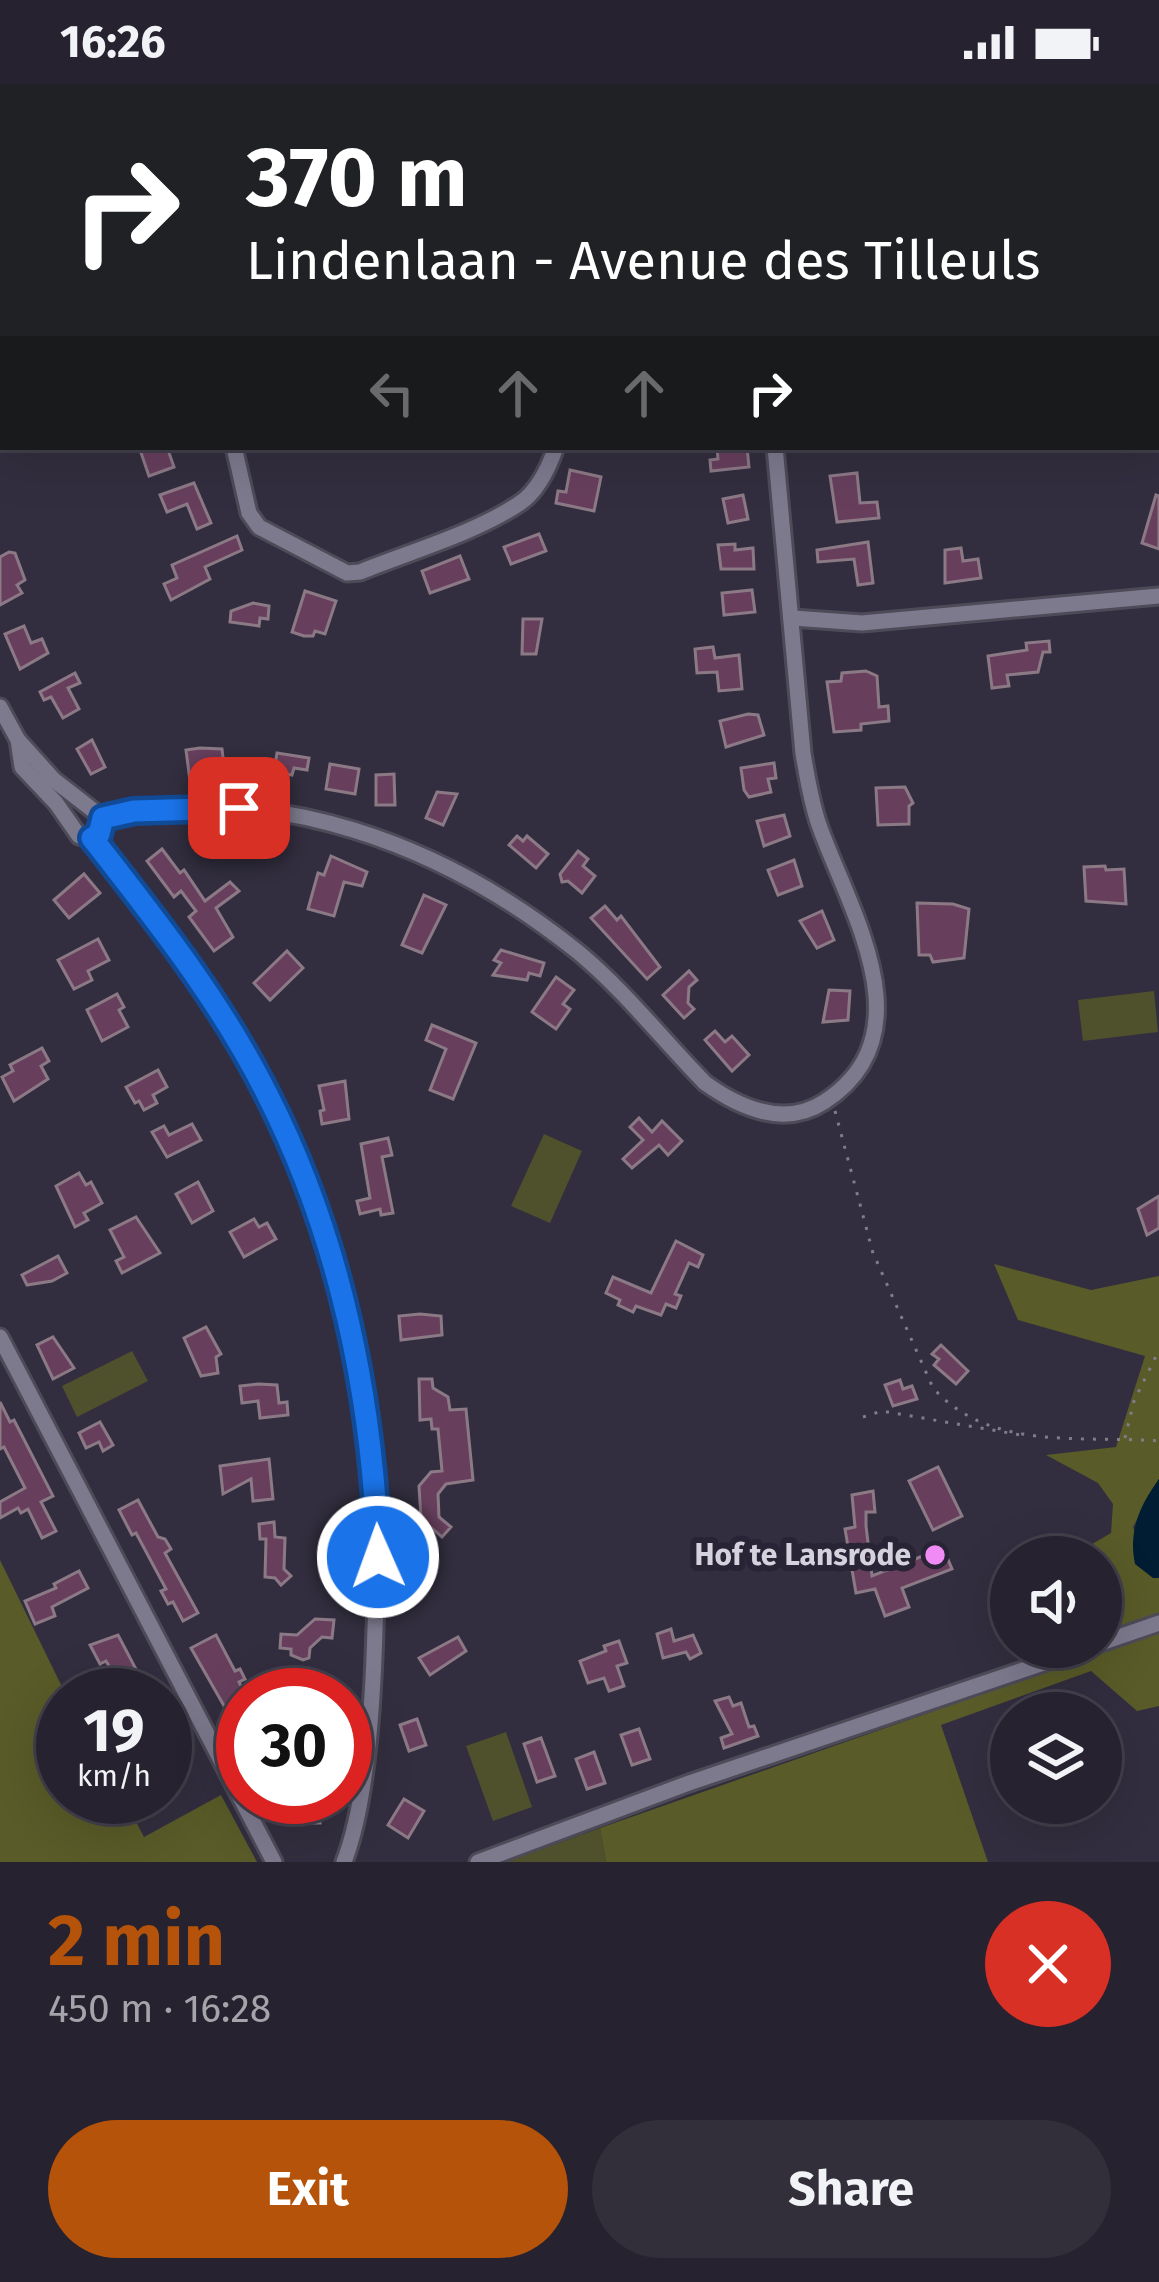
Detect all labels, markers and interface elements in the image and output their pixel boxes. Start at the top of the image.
text: 16:26 [60,15,166,69]
text: 370 m [246,127,468,228]
icon: right [48,132,204,288]
text: Lindenlaan - Avenue des Tilleuls [246,229,1040,293]
icon: left [359,360,425,426]
icon: ahead [485,360,551,426]
icon: ahead [611,360,677,426]
icon: right [737,360,803,426]
pin [188,757,290,859]
icon: arrive [206,775,272,841]
position arrow [315,1494,441,1620]
map controls [990,1536,1122,1824]
button: sound [990,1536,1122,1668]
place label: Hof te Lansrode [694,1537,911,1573]
marker: Hof te Lansrode [922,1542,948,1568]
speed limit sign: 30 [216,1668,372,1824]
button: layers [990,1692,1122,1824]
text: 19 [83,1695,145,1767]
text: km/h [77,1758,151,1794]
text: 2 min [48,1898,225,1984]
button: close [985,1901,1111,2027]
text: 450 m · 16:28 [48,1986,271,2032]
button: Exit [48,2120,568,2258]
button: Share [592,2120,1111,2258]

